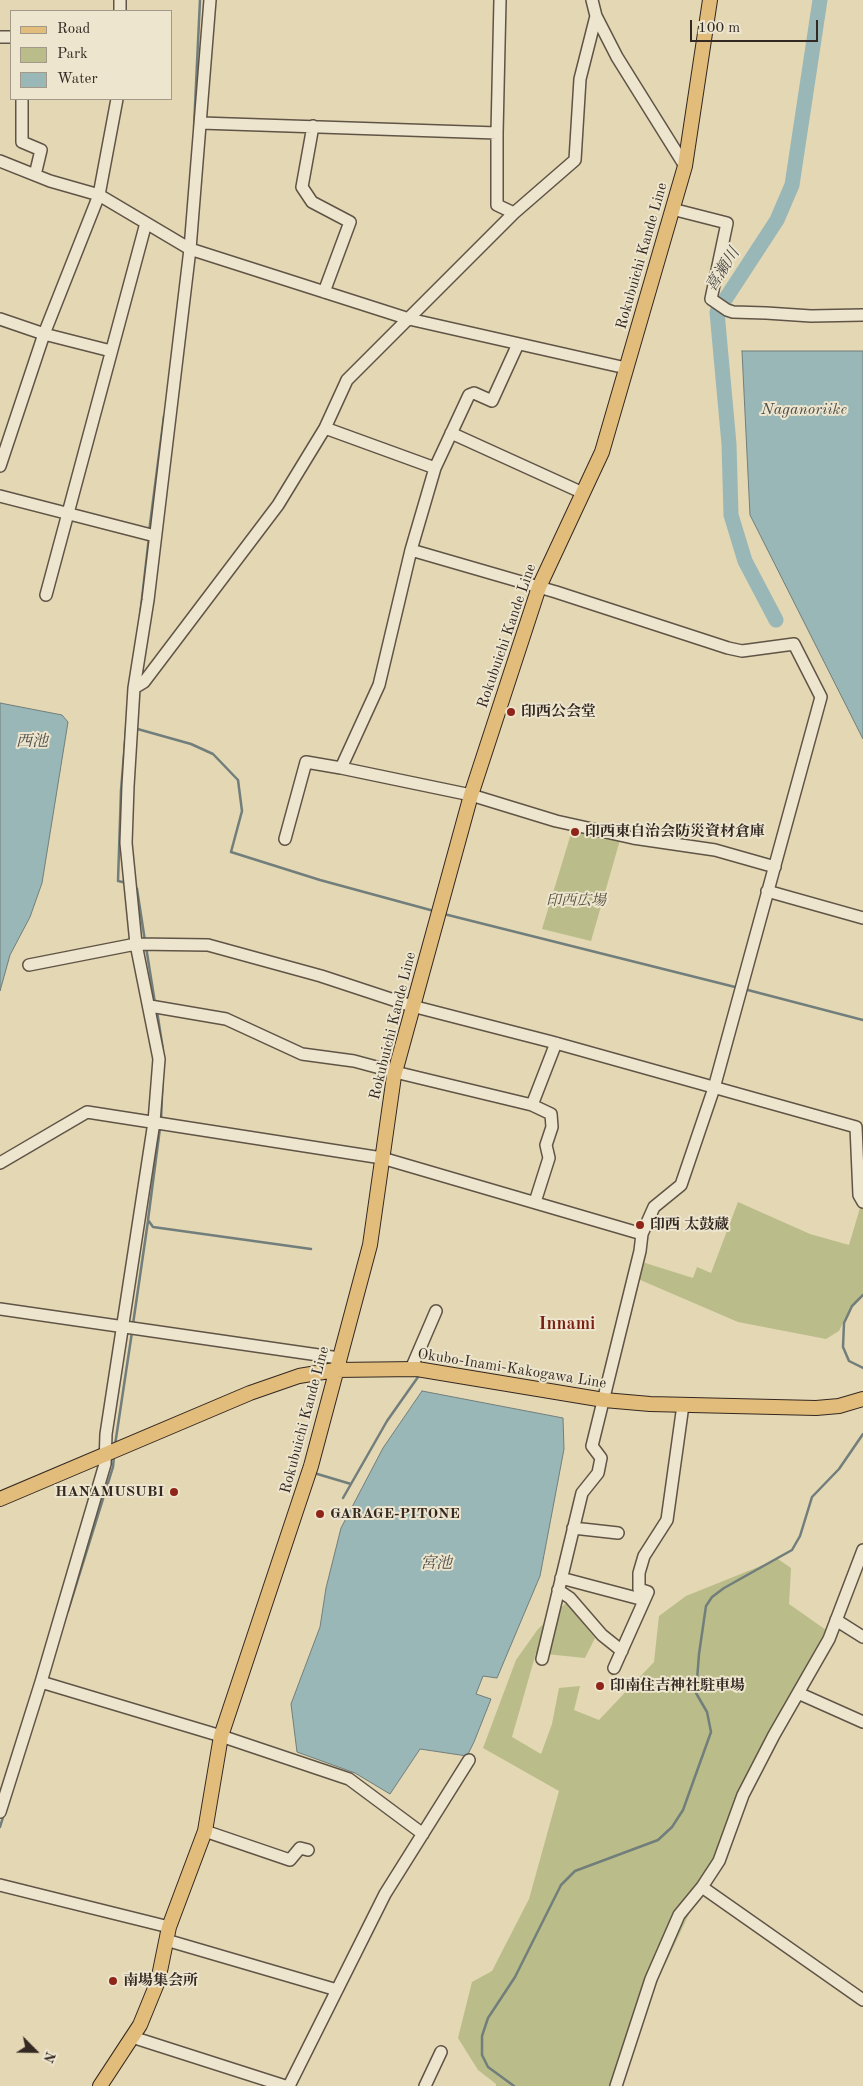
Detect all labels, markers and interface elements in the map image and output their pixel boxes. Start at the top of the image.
legend [10,10,172,100]
scale bar [693,10,820,42]
text: 100 m [698,21,740,36]
text: Road [57,22,90,37]
text: Park [57,47,88,62]
text: Water [57,72,98,87]
street label: Rokubuichi Kande Line [612,181,672,331]
water label: 喜瀬川 [702,245,744,295]
water label: Naganoriike [761,400,847,420]
street label: Rokubuichi Kande Line [474,561,540,711]
place label: 印西公会堂 [521,703,596,721]
marker: 印西公会堂 [505,706,517,718]
water label: 西池 [16,732,48,752]
place label: 印西東自治会防災資材倉庫 [585,823,765,841]
marker: 印西東自治会防災資材倉庫 [569,826,581,838]
park label: 印西広場 [546,892,606,910]
street label: Rokubuichi Kande Line [366,950,420,1102]
place label: 印西 太鼓蔵 [650,1216,729,1234]
marker: 印西 太鼓蔵 [634,1219,646,1231]
district label: Innami [539,1313,595,1335]
street label: Rokubuichi Kande Line [277,1344,333,1496]
street label: Okubo-Inami-Kakogawa Line [416,1345,608,1393]
place label: HANAMUSUBI [55,1483,164,1501]
marker: HANAMUSUBI [168,1486,180,1498]
place label: GARAGE-PITONE [330,1505,460,1523]
marker: GARAGE-PITONE [314,1508,326,1520]
water label: 宮池 [420,1554,452,1574]
place label: 印南住吉神社駐車場 [610,1677,745,1695]
marker: 印南住吉神社駐車場 [594,1680,606,1692]
place label: 南場集会所 [123,1972,198,1990]
marker: 南場集会所 [107,1975,119,1987]
north arrow [10,2026,60,2076]
text: N [40,2049,57,2065]

